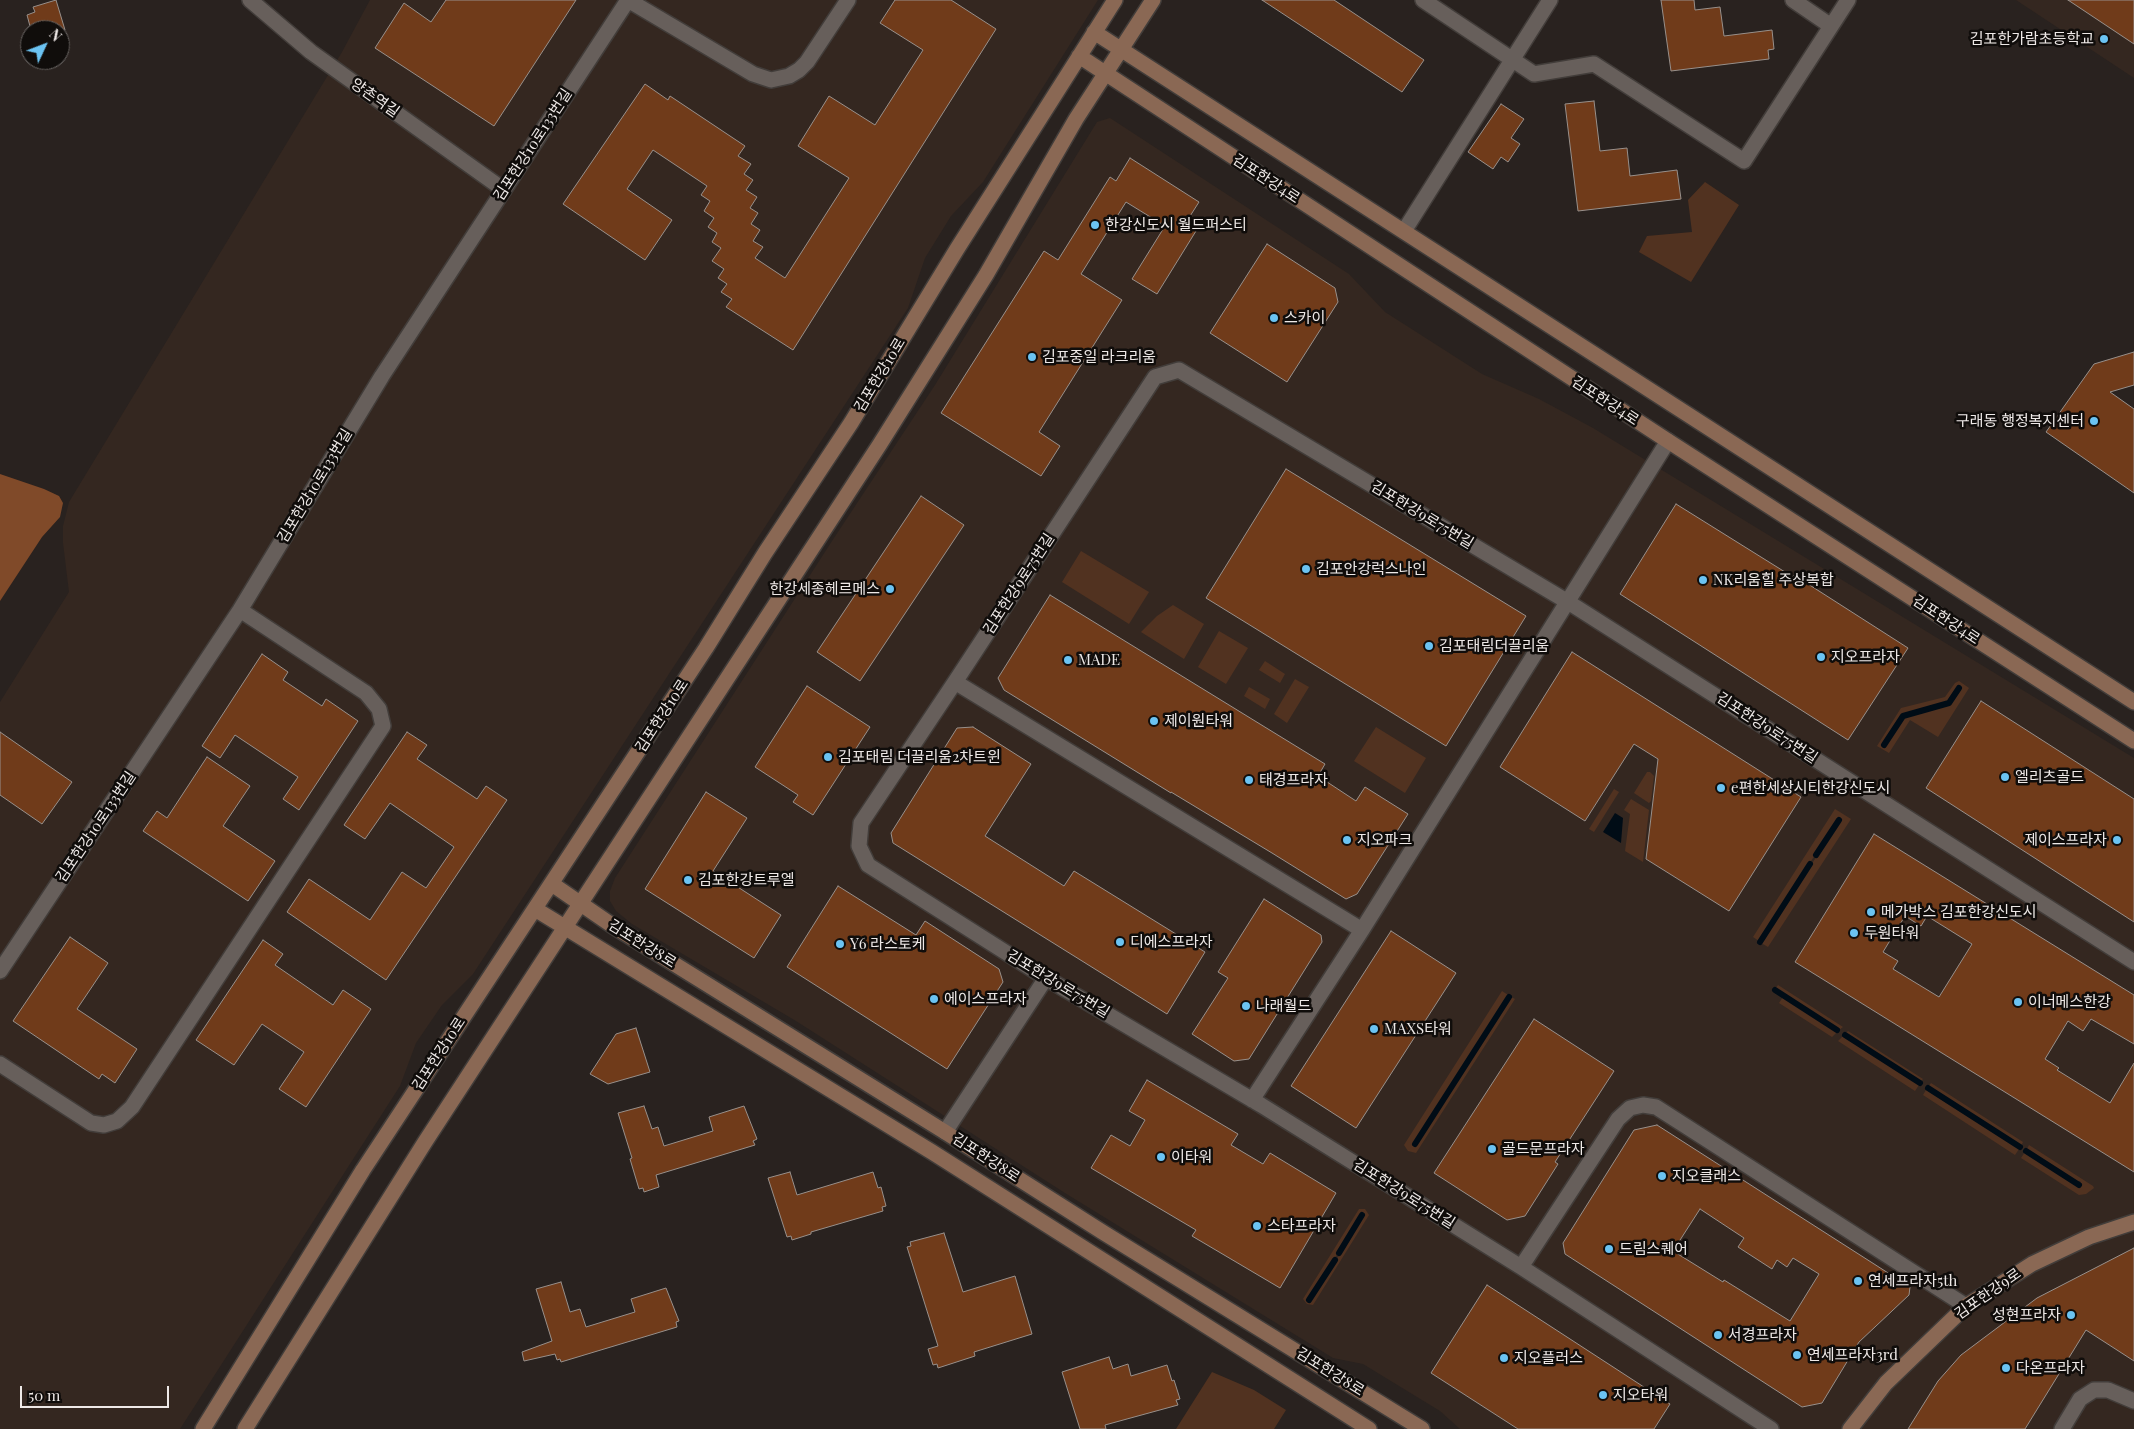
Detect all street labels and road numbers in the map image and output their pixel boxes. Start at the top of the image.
street label: 양촌역길 [347,75,403,121]
street label: 김포한강10로133번길 [490,86,576,204]
street label: 김포한강4로 [1229,151,1303,207]
street label: 김포한강10로 [851,335,909,415]
street label: 김포한강4로 [1568,373,1642,429]
street label: 김포한강10로133번길 [274,426,356,546]
street label: 김포한강9로75번길 [1367,477,1477,553]
street label: 김포한강9로75번길 [980,530,1058,638]
street label: 김포한강4로 [1909,592,1983,648]
street label: 김포한강10로 [632,676,692,756]
street label: 김포한강9로75번길 [1713,689,1821,767]
street label: 김포한강10로133번길 [52,768,140,886]
street label: 김포한강8로 [605,916,679,972]
street label: 김포한강9로75번길 [1003,946,1113,1022]
street label: 김포한강10로 [409,1014,469,1094]
street label: 김포한강8로 [949,1130,1023,1186]
street label: 김포한강9로75번길 [1350,1155,1458,1233]
street label: 김포한강9로 [1951,1265,2025,1323]
street label: 김포한강8로 [1293,1344,1367,1400]

